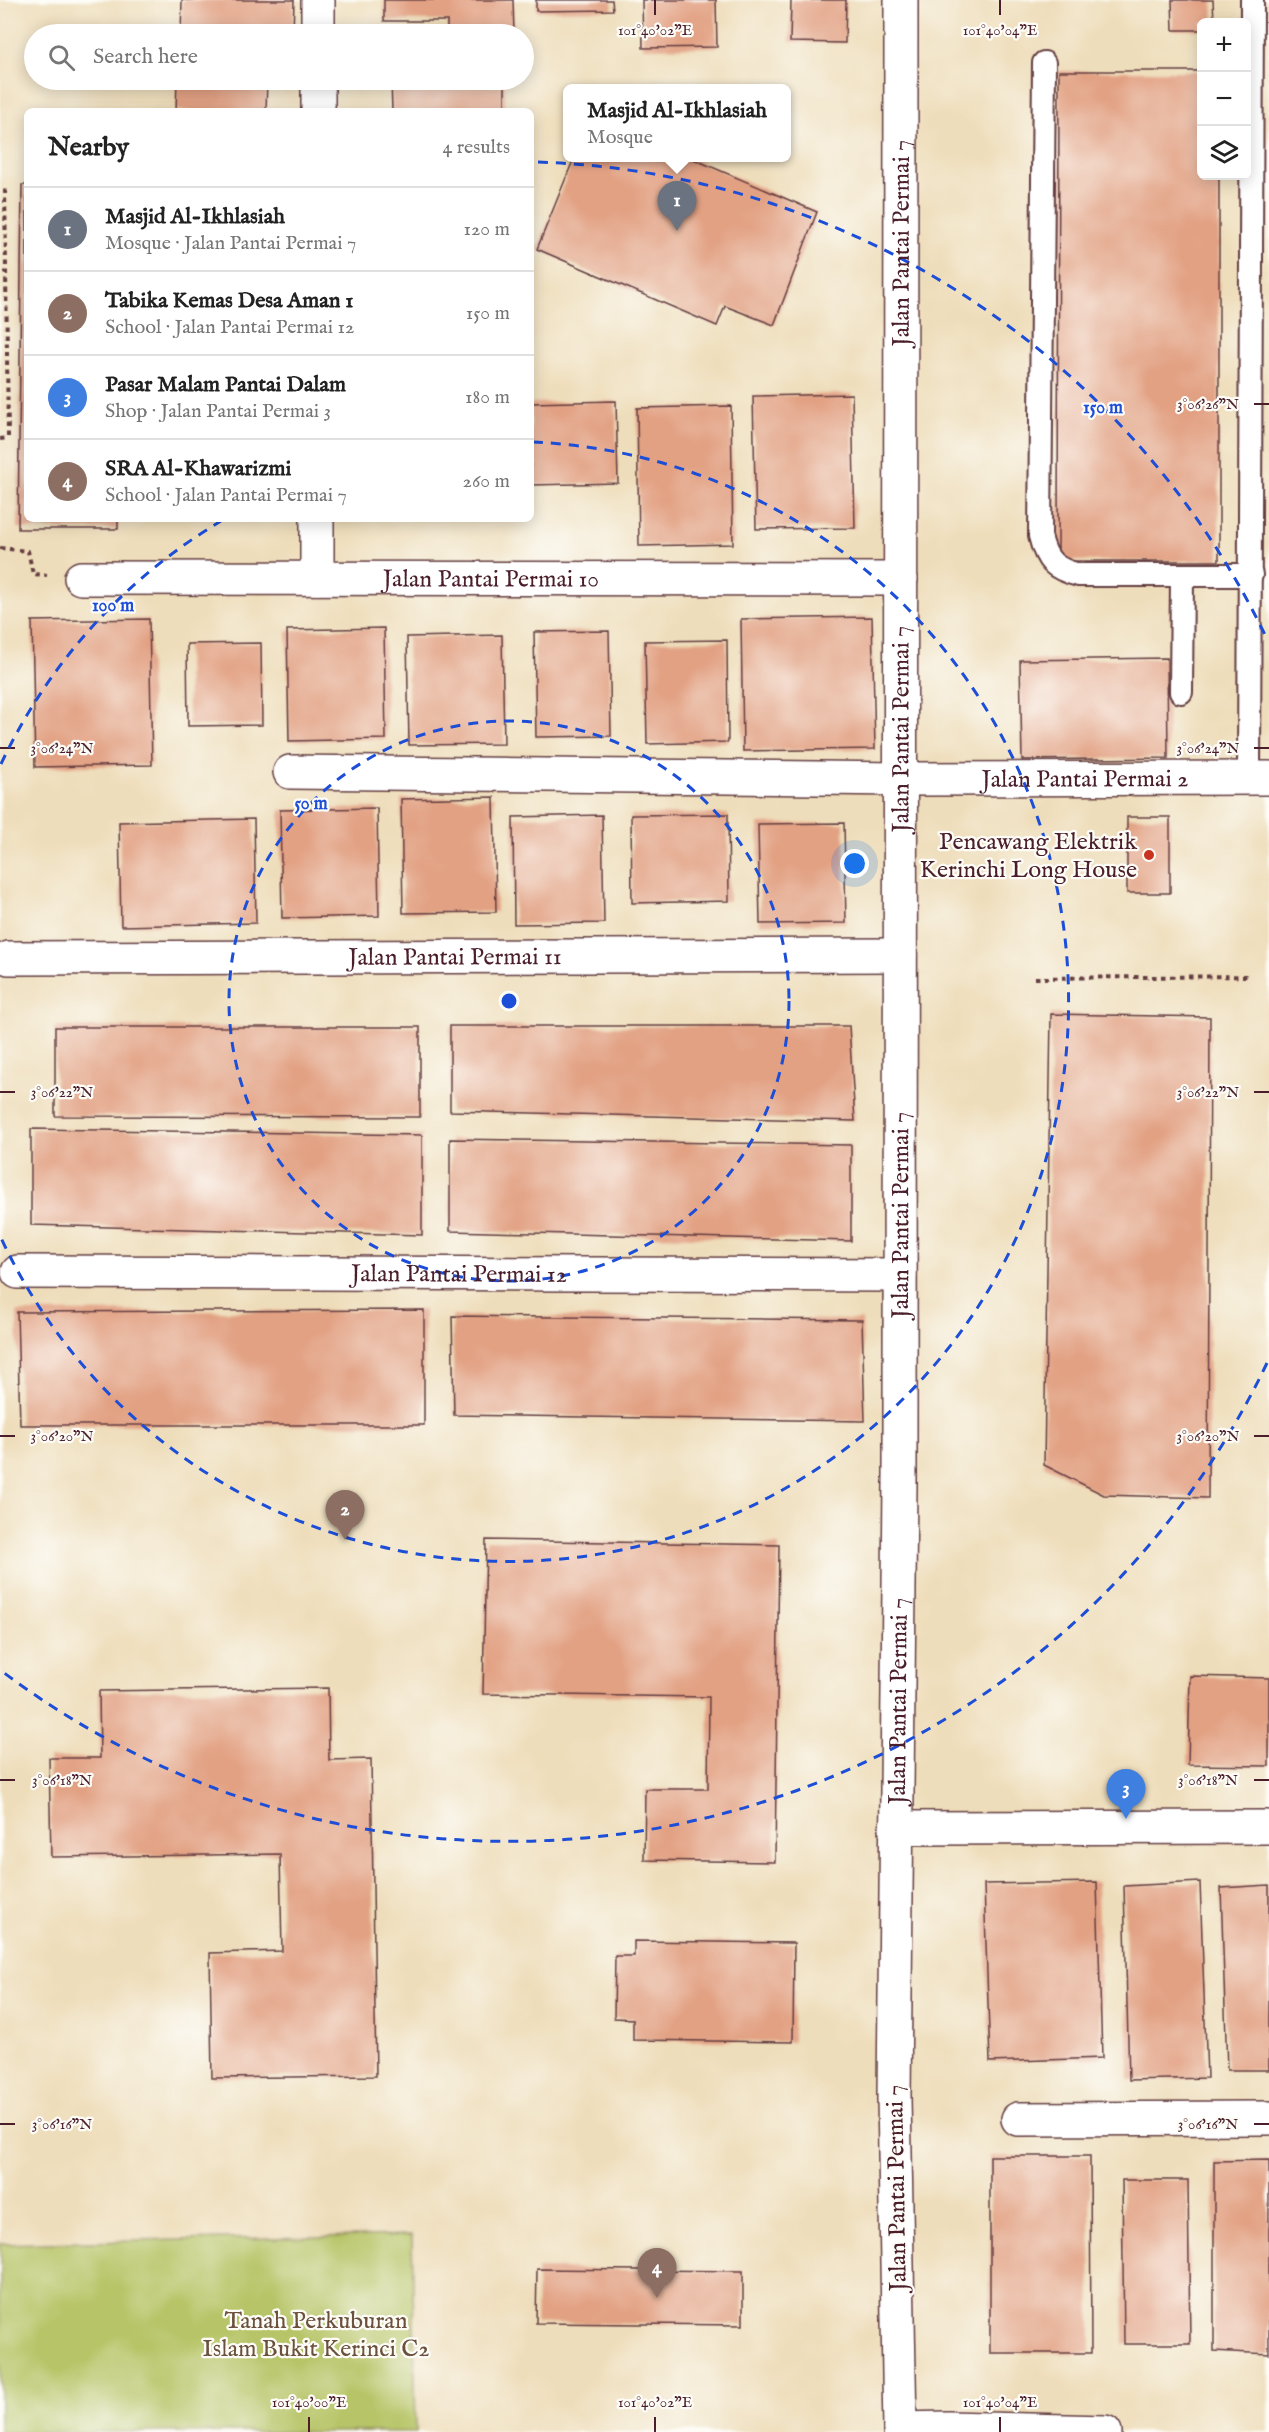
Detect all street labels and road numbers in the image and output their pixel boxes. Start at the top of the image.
street label: Jalan Pantai Permai 7 [887,140,918,350]
street label: Jalan Pantai Permai 10 [380,564,599,596]
street label: Jalan Pantai Permai 7 [886,626,918,836]
street label: Jalan Pantai Permai 2 [978,764,1188,796]
street label: Jalan Pantai Permai 11 [345,942,562,974]
street label: Jalan Pantai Permai 7 [886,1112,917,1322]
street label: Jalan Pantai Permai 12 [348,1259,567,1291]
street label: Jalan Pantai Permai 7 [883,1597,916,1808]
street label: Jalan Pantai Permai 7 [880,2084,915,2295]

